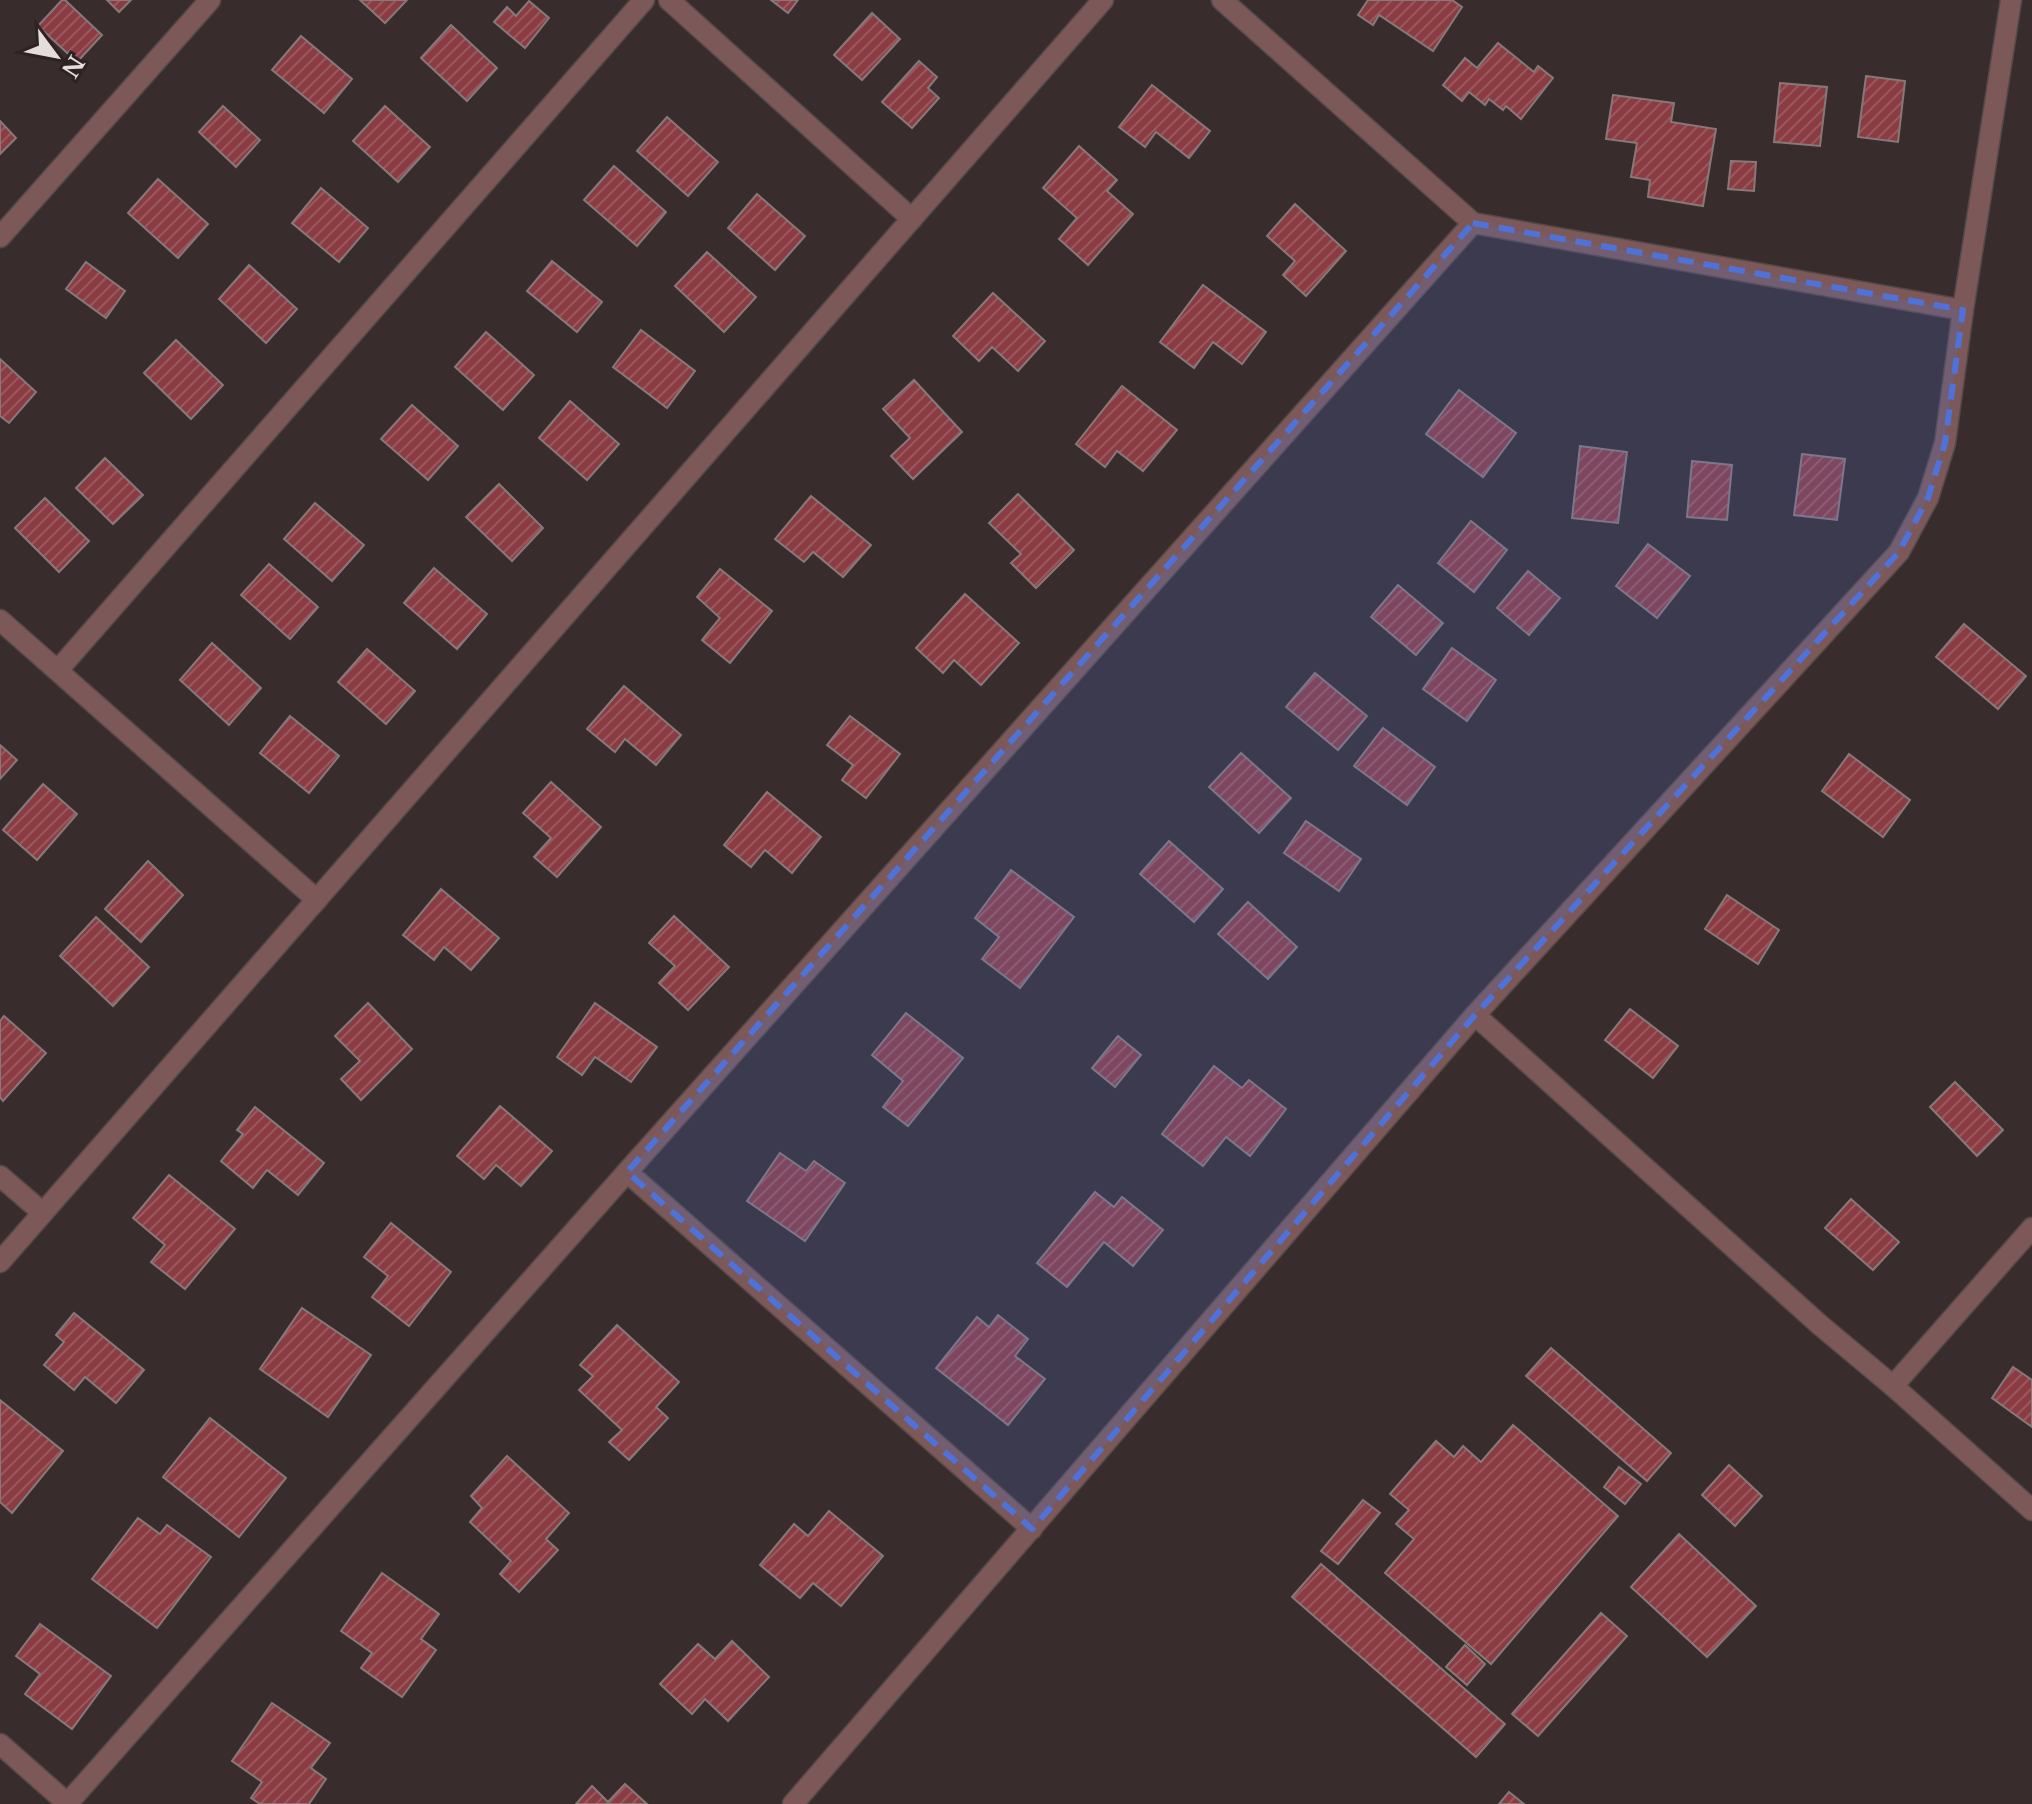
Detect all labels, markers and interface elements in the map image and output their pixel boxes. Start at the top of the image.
north arrow [16,16,96,96]
text: N [55,50,89,83]

